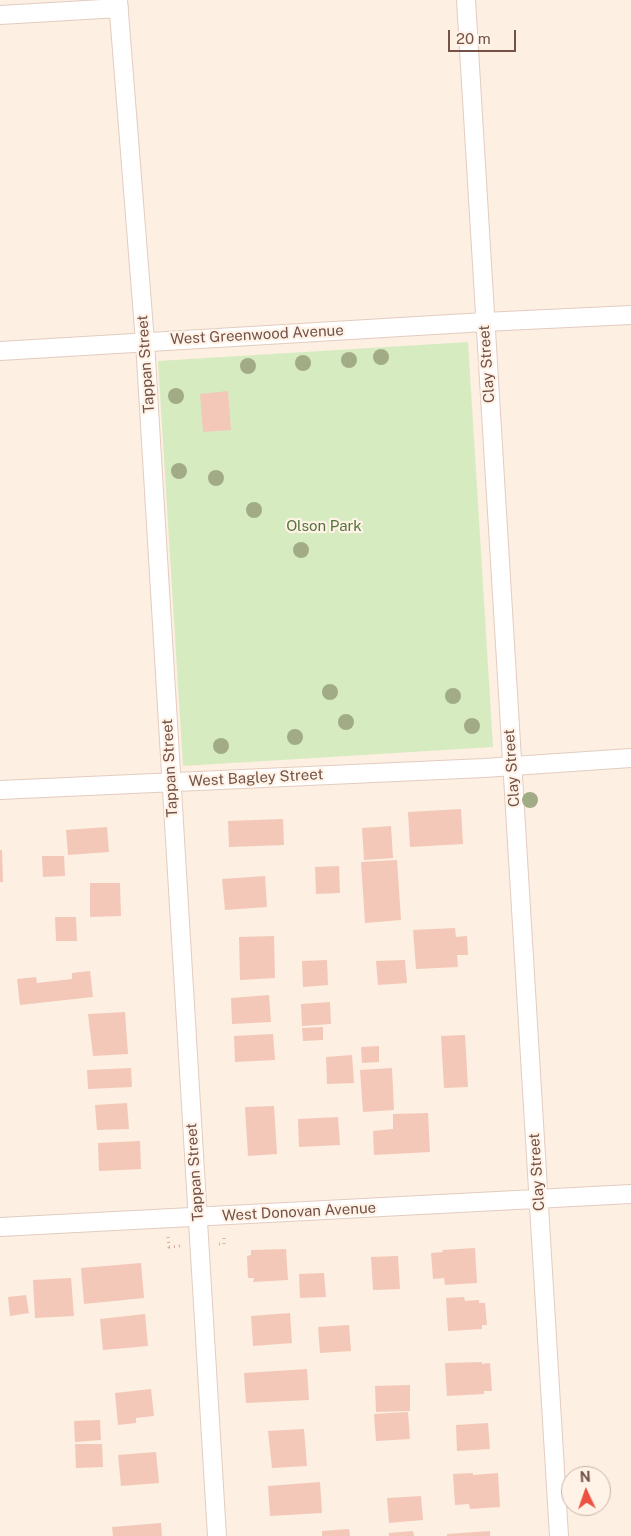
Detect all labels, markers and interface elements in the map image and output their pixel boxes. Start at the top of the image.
scale bar [451,20,518,52]
text: 20 m [456,30,491,47]
street label: Tappan Street [134,314,158,414]
street label: West Greenwood Avenue [170,321,344,349]
street label: Clay Street [475,324,499,404]
park label: Olson Park [286,517,362,535]
street label: Tappan Street [158,718,182,818]
street label: Clay Street [500,728,524,808]
street label: West Bagley Street [188,765,324,791]
street label: Tappan Street [183,1122,207,1222]
street label: Clay Street [525,1132,549,1212]
street label: West Donovan Avenue [221,1199,377,1225]
north arrow [561,1466,611,1516]
text: N [579,1469,591,1485]

